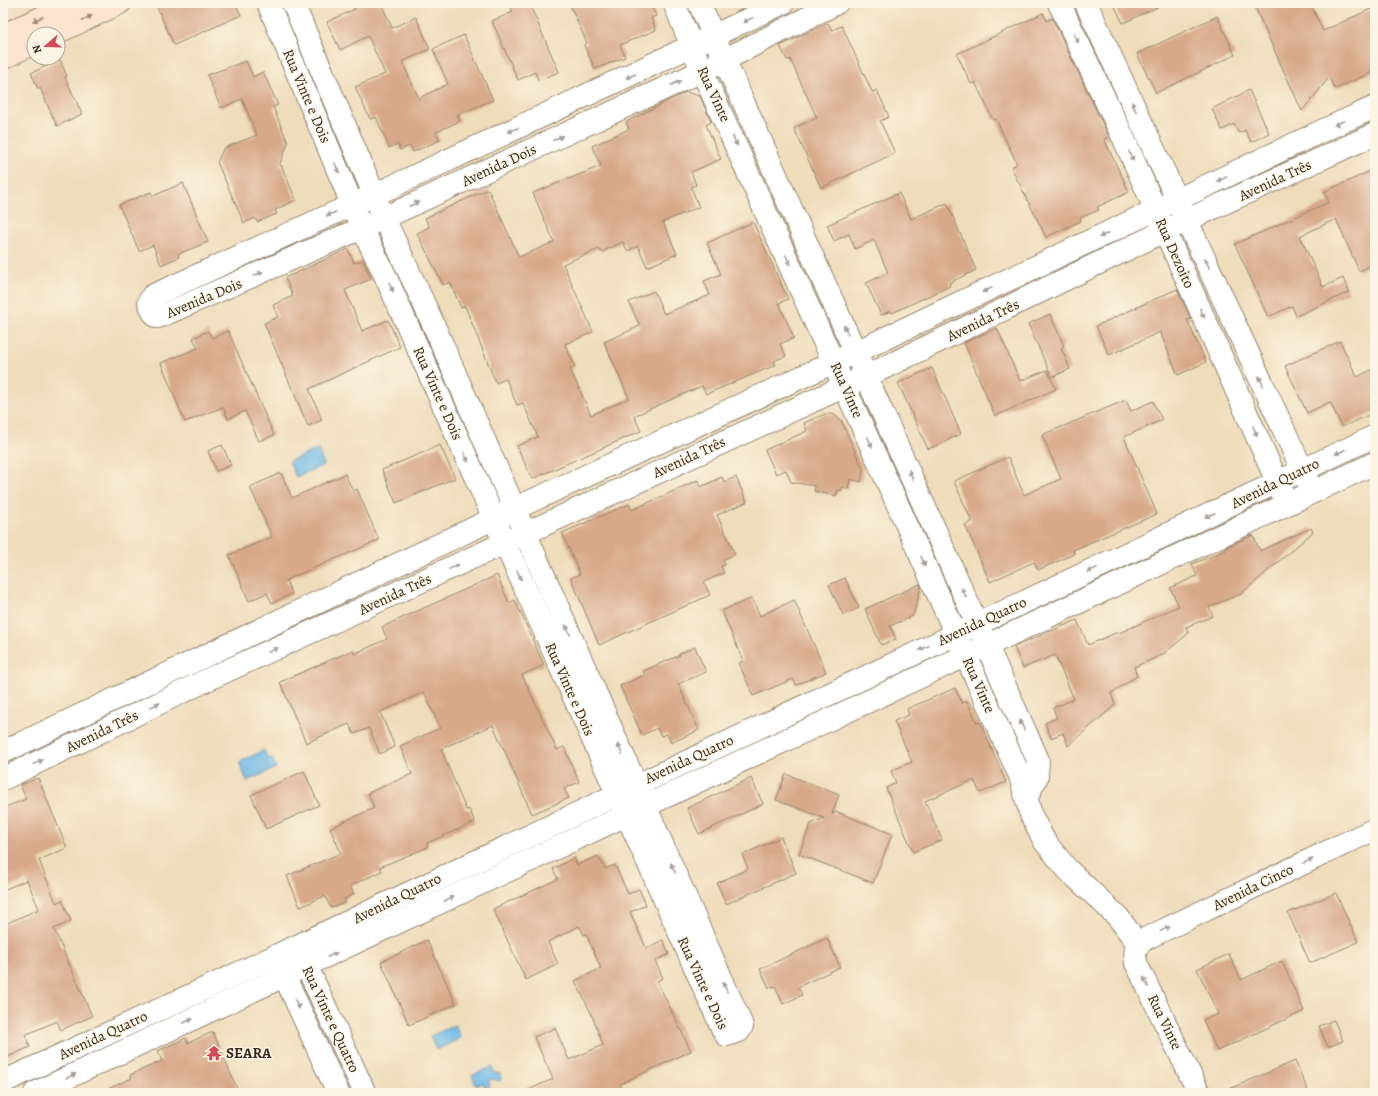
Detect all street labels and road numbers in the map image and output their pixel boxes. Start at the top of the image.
street label: Rua Vinte e Dois [278,46,336,146]
street label: Rua Vinte [692,63,736,125]
street label: Avenida Dois [457,139,540,191]
street label: Avenida Três [1234,154,1315,206]
street label: Rua Dezoito [1151,215,1199,291]
street label: Avenida Dois [162,273,245,323]
street label: Avenida Três [943,294,1023,347]
street label: Rua Vinte e Dois [408,343,468,443]
street label: Rua Vinte [826,359,868,421]
street label: Avenida Três [648,431,729,483]
street label: Avenida Quatro [1227,453,1322,513]
street label: Avenida Três [354,568,435,620]
street label: Avenida Quatro [934,592,1030,651]
street label: Rua Vinte e Dois [540,639,600,739]
street label: Rua Vinte [958,654,1000,716]
street label: Avenida Três [62,705,142,758]
street label: Avenida Quatro [641,730,737,789]
street label: Avenida Cinco [1209,859,1297,916]
street label: Avenida Quatro [349,868,444,928]
street label: Rua Vinte e Dois [673,933,733,1033]
street label: Rua Vinte e Quatro [297,962,365,1076]
street label: Rua Vinte [1143,991,1187,1053]
street label: Avenida Quatro [55,1006,151,1065]

